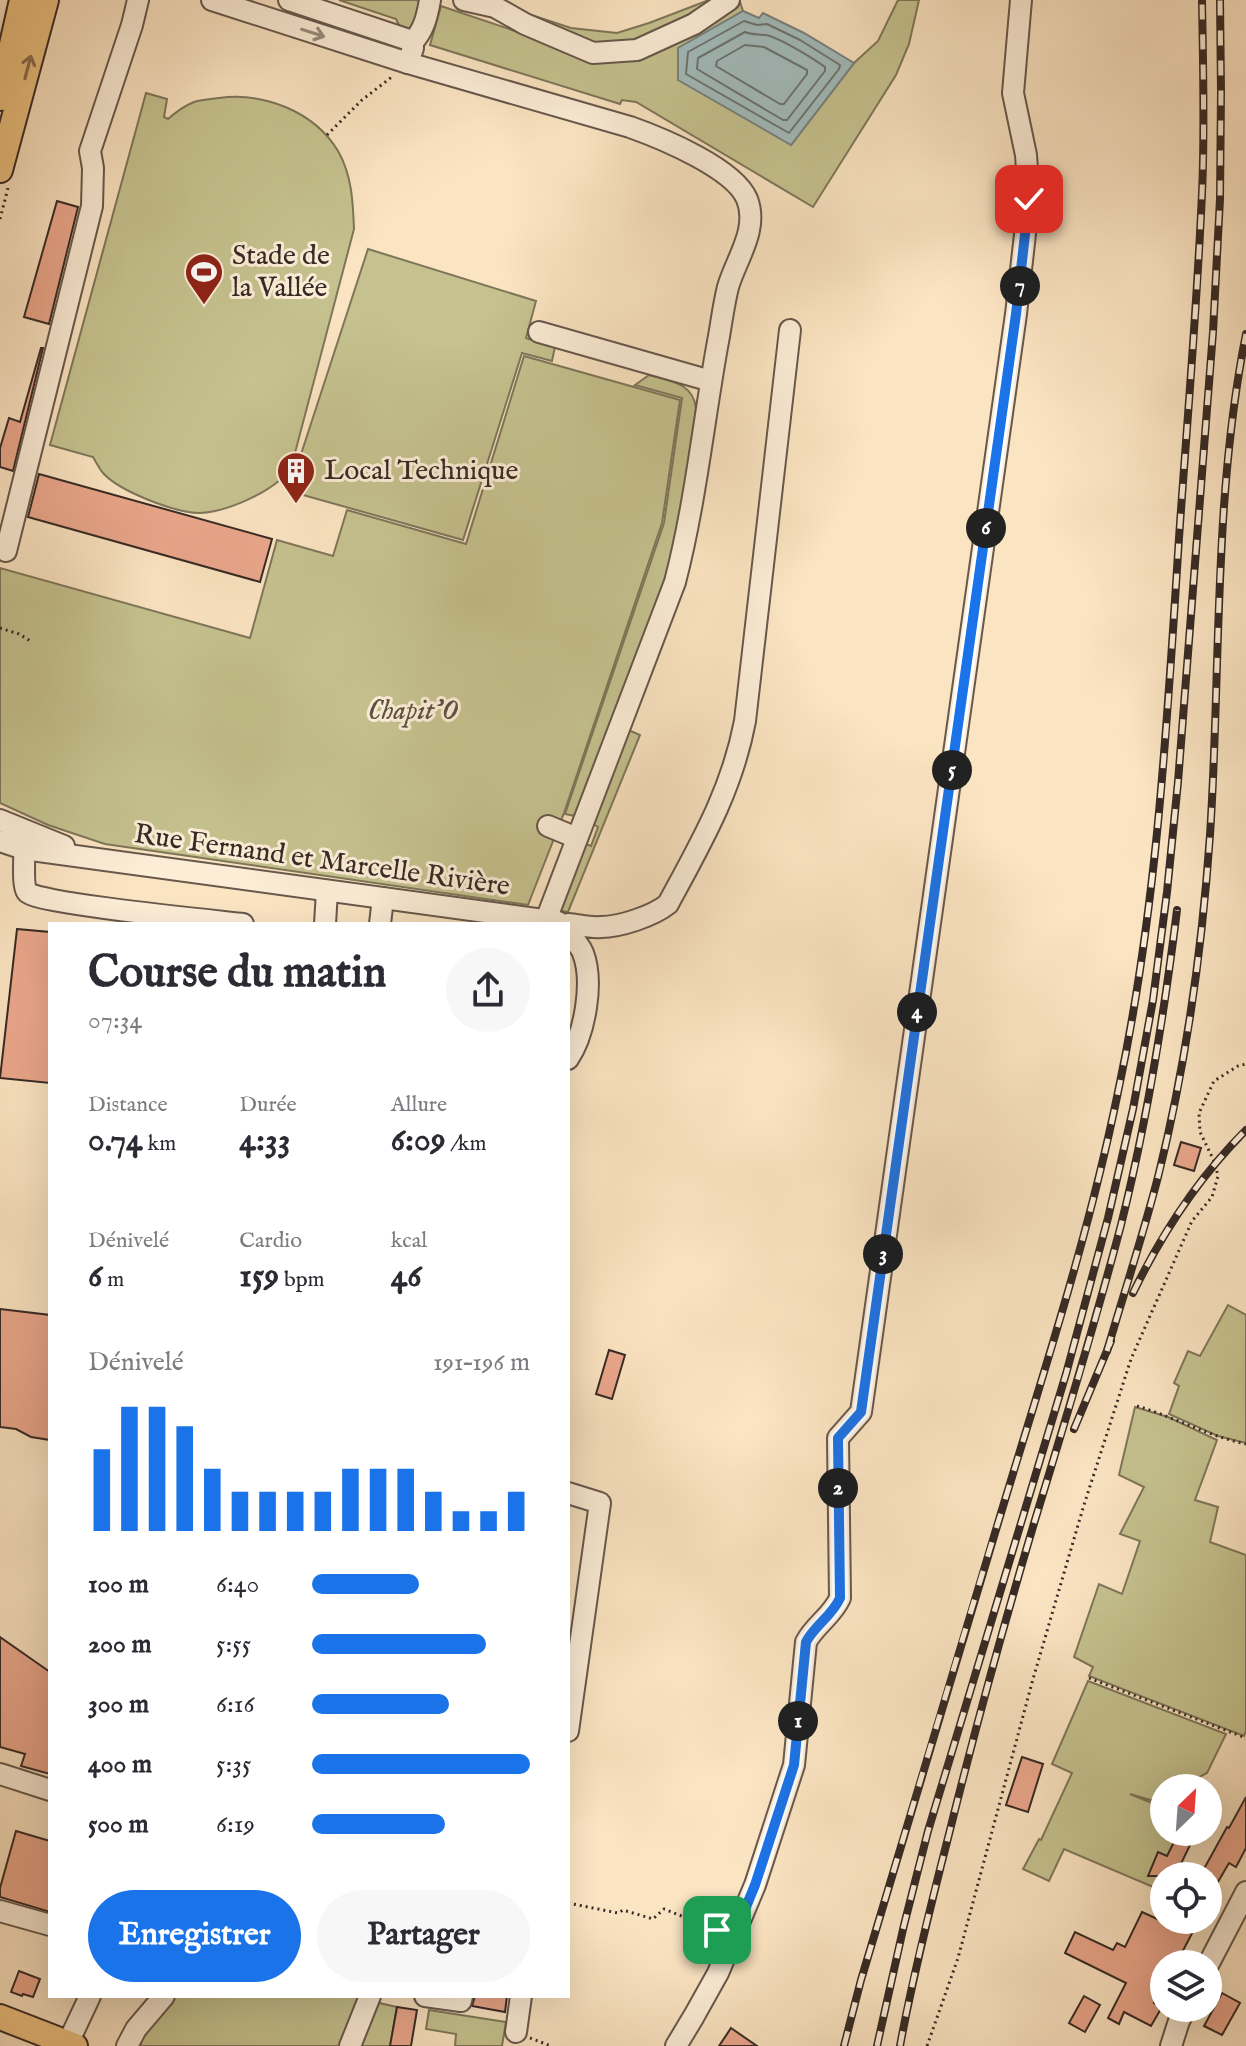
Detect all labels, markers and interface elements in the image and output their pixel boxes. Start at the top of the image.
one-way arrow [300,26,325,41]
one-way arrow [21,55,36,81]
pin [995,165,1063,233]
icon: check [1007,177,1051,221]
place label: Stade de la Vallée [232,239,330,306]
sports icon: Stade de la Vallée [183,251,225,306]
pin: 7 [1000,266,1040,306]
text: 7 [1015,272,1025,300]
building icon: Local Technique [275,450,317,505]
place label: Local Technique [324,454,519,489]
pin: 6 [966,508,1006,548]
text: 6 [981,514,991,542]
park label: Chapit'O [368,694,459,729]
pin: 5 [932,750,972,790]
text: 5 [948,756,956,784]
street label: Rue Fernand et Marcelle Rivière [132,817,512,905]
text: Course du matin [88,946,386,1002]
button: share [446,948,530,1032]
pin: 4 [897,992,937,1032]
text: 4 [912,998,922,1026]
text: 07:34 [88,1004,142,1037]
text: Distance [88,1091,168,1119]
text: Durée [239,1091,297,1119]
text: Allure [391,1091,447,1119]
text: 0.74 [88,1119,143,1162]
text: 4:33 [239,1119,290,1162]
text: 6:09 [391,1119,446,1162]
text: km [143,1130,176,1158]
text: /km [446,1130,487,1158]
text: Dénivelé [88,1227,169,1255]
text: Cardio [239,1227,302,1255]
text: kcal [391,1227,427,1255]
pin: 3 [863,1234,903,1274]
text: 3 [879,1240,887,1268]
text: 6 [88,1255,102,1298]
text: 159 [239,1255,279,1298]
text: 46 [391,1255,422,1298]
text: m [102,1266,124,1294]
text: bpm [279,1266,325,1294]
text: Dénivelé [88,1346,184,1379]
text: 191–196 m [433,1346,530,1379]
pin: 2 [818,1468,858,1508]
text: 2 [833,1474,843,1502]
text: 100 m [88,1568,149,1601]
text: 6:40 [216,1568,259,1601]
text: 200 m [88,1628,152,1661]
text: 5:55 [216,1628,251,1661]
text: 300 m [88,1688,149,1721]
text: 6:16 [216,1688,254,1721]
pin: 1 [778,1701,818,1741]
text: 1 [794,1707,802,1735]
text: 400 m [88,1748,152,1781]
text: 5:35 [216,1748,251,1781]
north arrow [1150,1774,1222,1846]
map controls [1150,1774,1222,2022]
text: 500 m [88,1808,149,1841]
text: 6:19 [216,1808,255,1841]
button: locate [1150,1862,1222,1934]
button: Enregistrer [88,1890,301,1982]
button: Partager [317,1890,530,1982]
pin [683,1896,751,1964]
icon: arrive [695,1908,739,1952]
button: layers [1150,1950,1222,2022]

